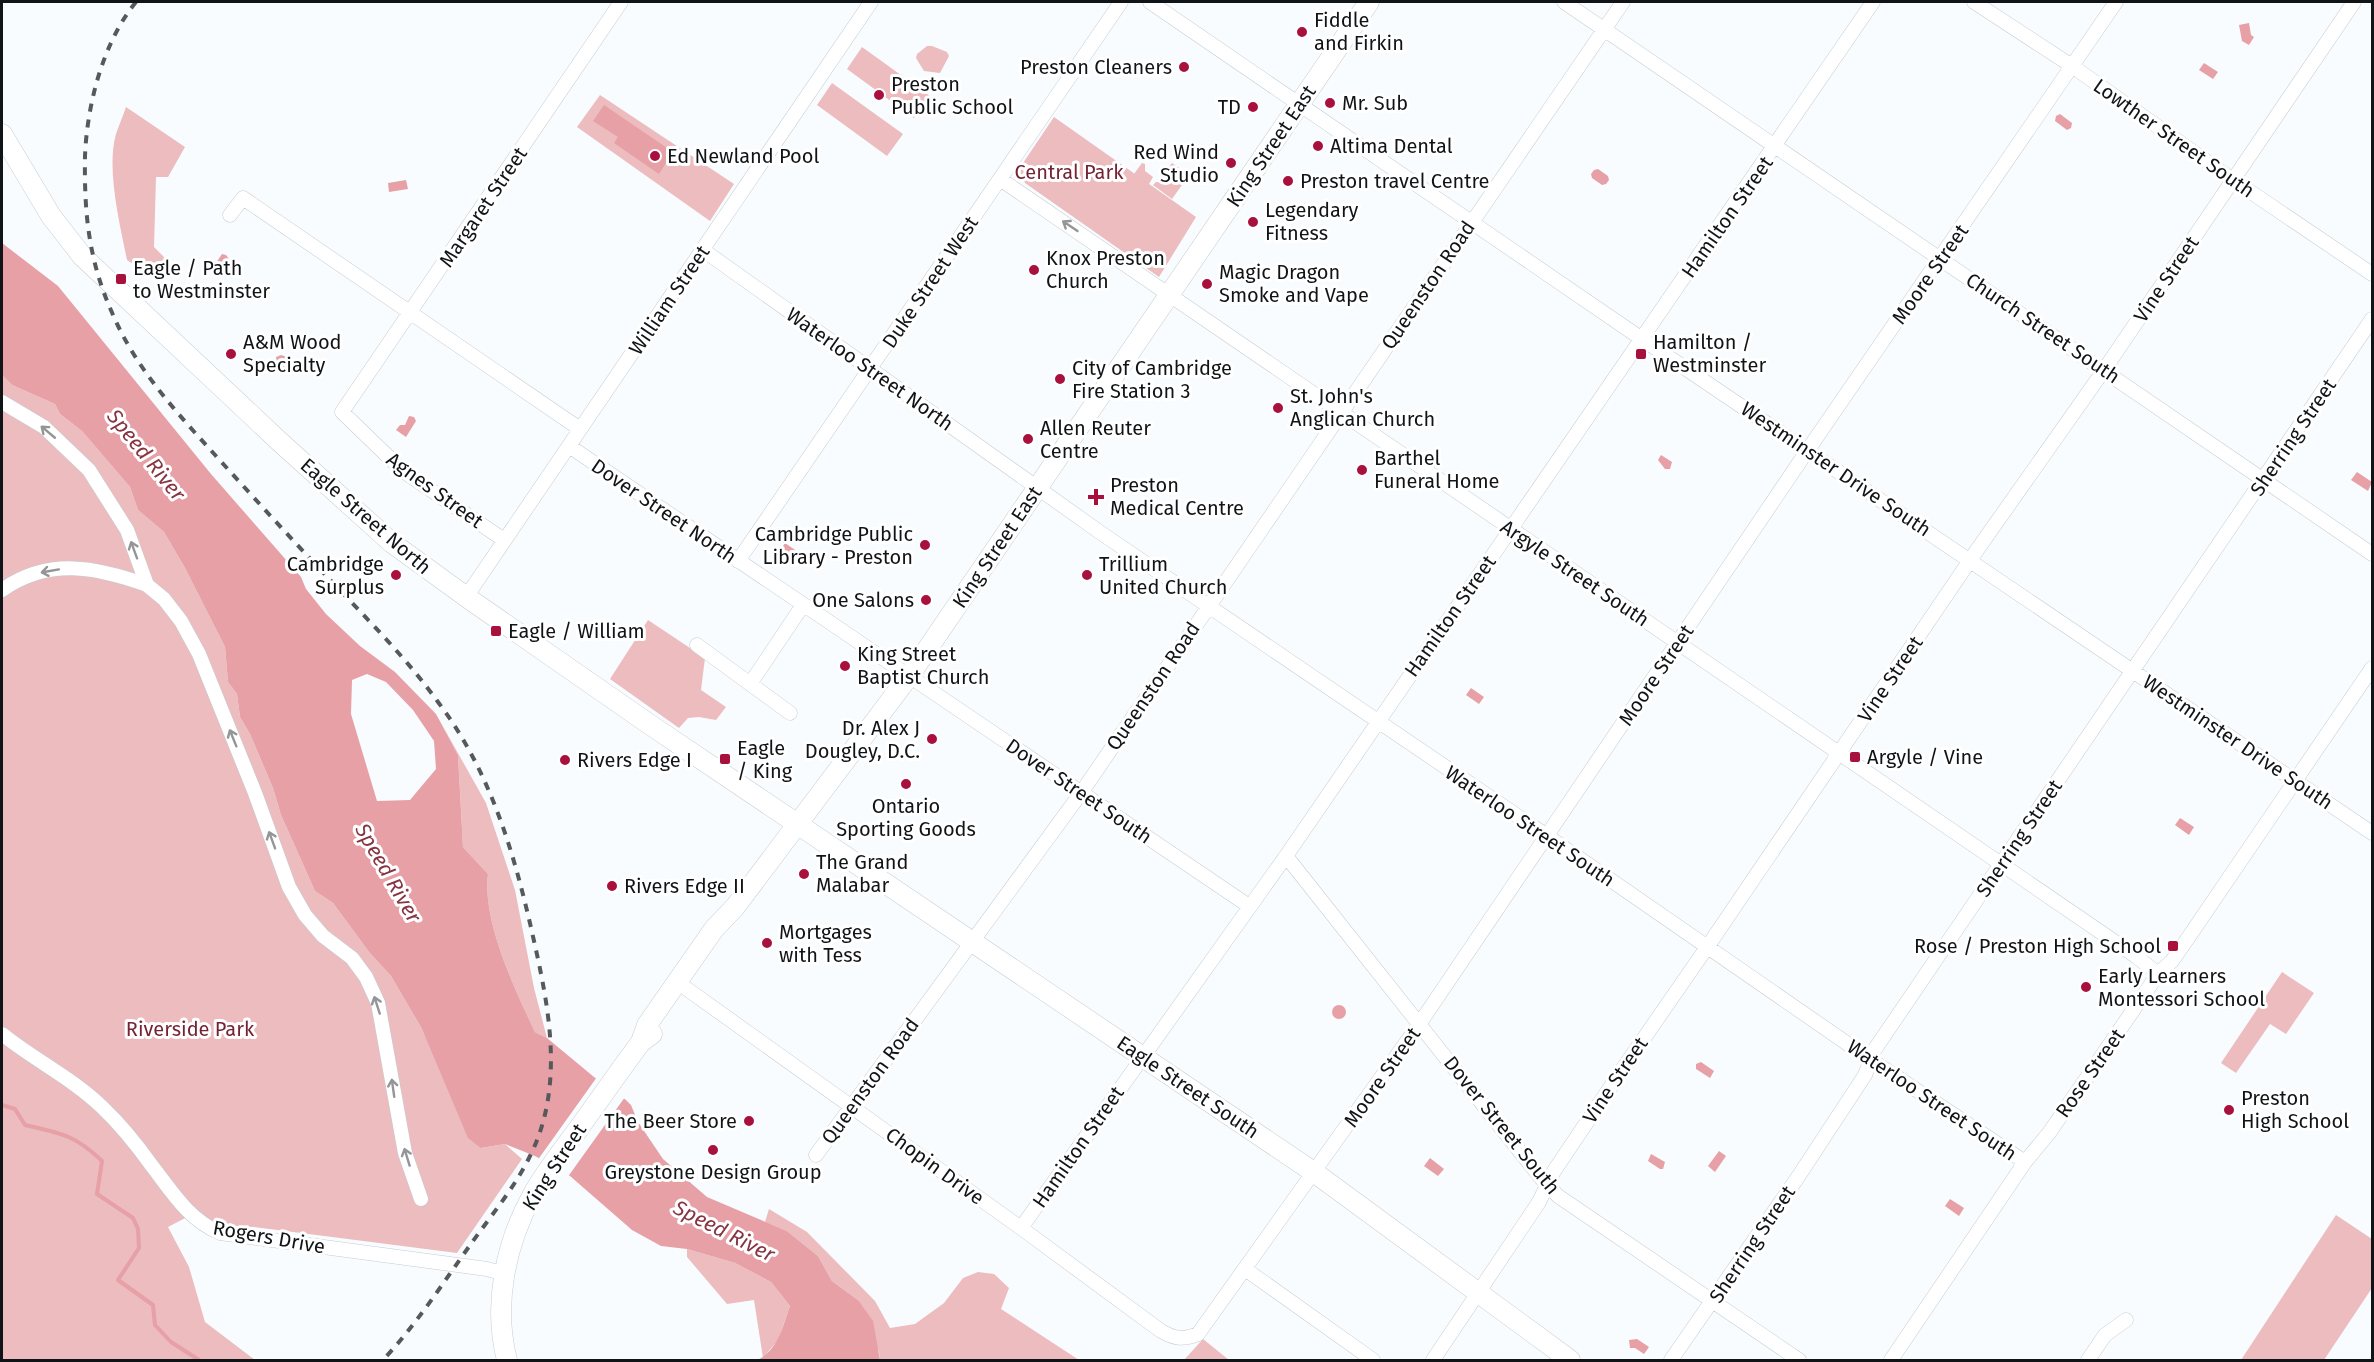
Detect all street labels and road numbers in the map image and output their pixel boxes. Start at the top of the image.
street label: Lowther Street South [2089,73,2259,203]
street label: King Street East [1221,80,1321,212]
street label: Margaret Street [434,142,532,272]
street label: Hamilton Street [1676,151,1778,282]
street label: Duke Street West [877,211,983,353]
street label: Queenston Road [1376,216,1480,354]
street label: Moore Street [1887,219,1974,329]
street label: Vine Street [2128,231,2204,327]
street label: William Street [624,240,715,359]
street label: Church Street South [1961,268,2125,388]
street label: Waterloo Street North [782,302,958,436]
street label: Sherring Street [2245,373,2341,500]
street label: Westminster Drive South [1737,396,1935,542]
street label: Agnes Street [382,447,489,533]
street label: Eagle Street North [296,453,436,579]
street label: Dover Street North [587,454,741,568]
street label: King Street East [947,481,1047,613]
street label: Argyle Street South [1496,514,1654,632]
street label: Hamilton Street [1399,550,1501,681]
street label: Queenston Road [1101,617,1205,755]
street label: Moore Street [1613,619,1699,730]
street label: Vine Street [1852,631,1928,727]
street label: Westminster Drive South [2139,669,2337,815]
street label: Dover Street South [1001,733,1157,849]
street label: Waterloo Street South [1441,760,1619,892]
street label: Sherring Street [1971,774,2067,901]
street label: Queenston Road [816,1013,924,1149]
street label: Moore Street [1339,1022,1426,1132]
street label: Rose Street [2051,1023,2130,1122]
street label: Eagle Street South [1112,1031,1264,1143]
street label: Vine Street [1577,1032,1653,1128]
street label: Waterloo Street South [1843,1034,2021,1166]
street label: Dover Street South [1439,1051,1565,1199]
street label: Hamilton Street [1027,1081,1129,1212]
street label: King Street [517,1118,591,1215]
street label: Chopin Drive [881,1122,989,1210]
street label: Sherring Street [1704,1180,1800,1307]
street label: Rogers Drive [211,1215,327,1259]

